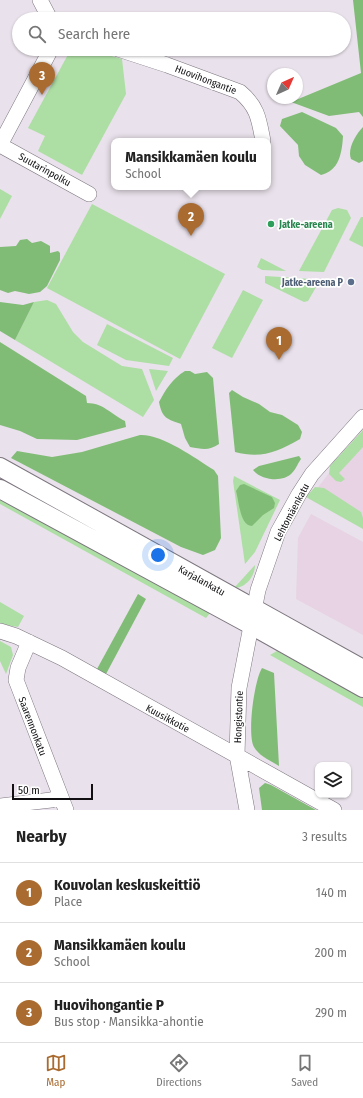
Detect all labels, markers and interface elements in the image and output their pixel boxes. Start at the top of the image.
search box [12,12,351,56]
icon: search [26,23,48,45]
text: Search here [58,25,130,43]
pin: 3 [29,62,55,95]
street label: Huovihongantie [173,63,238,97]
north arrow [267,68,303,104]
popup [111,138,271,190]
text: Mansikkamäen koulu [125,148,257,166]
street label: Suutarinpolku [16,151,73,189]
text: School [125,166,161,181]
pin: 2 [178,203,204,236]
marker: Jatke-areena [266,219,276,229]
place label: Jatke-areena [278,219,333,231]
place label: Jatke-areena P [281,277,344,289]
marker: Jatke-areena P [346,277,356,287]
pin: 1 [266,327,292,360]
street label: Lehtomäenkatu [272,482,312,543]
your location [148,545,168,565]
street label: Karjalankatu [176,563,227,599]
street label: Hongistontie [232,691,246,743]
street label: Saarennonkatu [15,695,49,757]
street label: Kuusikkotie [144,702,191,735]
map controls [315,762,351,798]
button: layers [315,762,351,798]
scale bar [12,782,93,801]
text: 50 m [18,784,40,797]
text: Nearby [16,826,67,847]
text: 3 results [302,829,347,844]
text: Kouvolan keskuskeittiö [54,876,201,894]
text: 1 [26,885,32,900]
text: 140 m [316,885,347,900]
text: Place [54,894,82,909]
text: Mansikkamäen koulu [54,936,186,954]
text: 2 [26,945,32,960]
text: 200 m [315,945,347,960]
text: School [54,954,90,969]
text: Huovihongantie P [54,996,164,1014]
text: 3 [26,1005,32,1020]
text: 290 m [315,1005,347,1020]
text: Bus stop · Mansikka-ahontie [54,1014,204,1029]
tab: Map [45,1052,67,1089]
tab: Directions [156,1052,202,1089]
tab: Saved [291,1052,318,1089]

